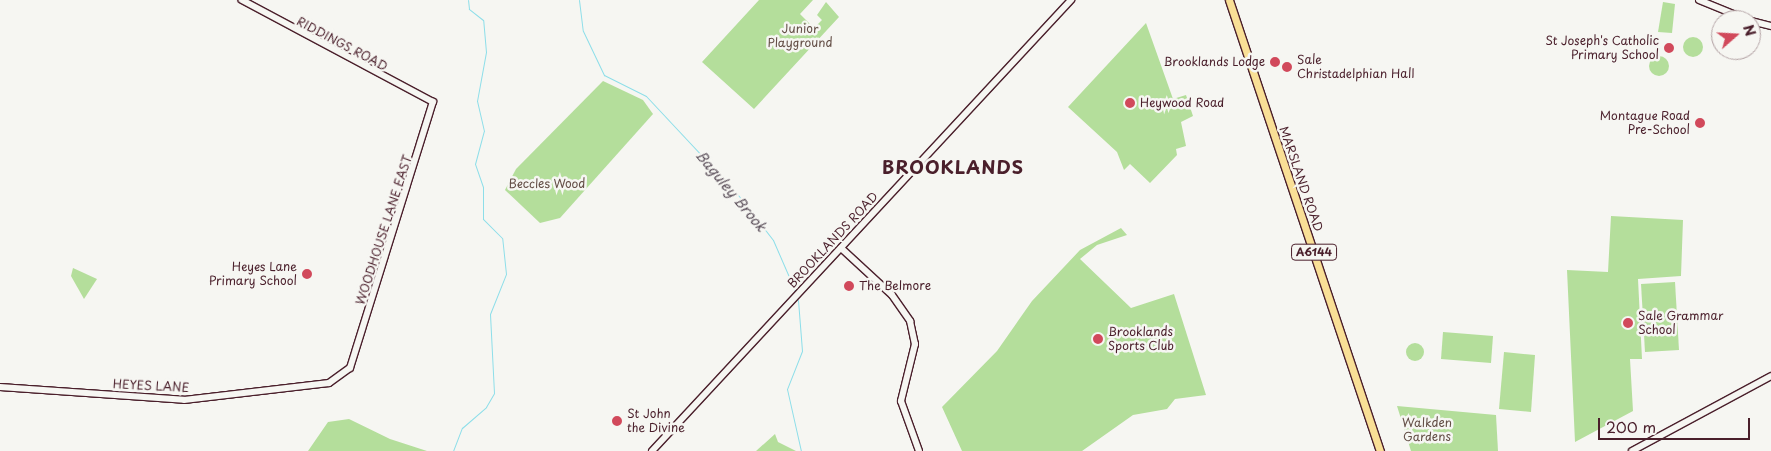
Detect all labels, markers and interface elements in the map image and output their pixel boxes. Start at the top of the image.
north arrow [1711,10,1761,60]
street label: RIDDINGS ROAD [293,14,391,74]
park label: Junior Playground [768,22,832,50]
text: N [1738,22,1761,39]
place label: St Joseph's Catholic Primary School [1544,34,1659,62]
marker: St Joseph's Catholic Primary School [1663,42,1675,54]
place label: Sale Christadelphian Hall [1297,53,1414,81]
place label: Brooklands Lodge [1163,55,1265,69]
marker: Brooklands Lodge [1269,56,1281,68]
marker: Sale Christadelphian Hall [1281,61,1293,73]
place label: Heywood Road [1140,96,1225,110]
marker: Heywood Road [1124,97,1136,109]
place label: Montague Road Pre-School [1599,109,1690,137]
marker: Montague Road Pre-School [1694,117,1706,129]
street label: MARSLAND ROAD [1276,125,1326,233]
water label: Baguley Brook [692,147,770,235]
street label: WOODHOUSE LANE EAST [353,153,415,307]
district label: BROOKLANDS [882,156,1024,178]
park label: Beccles Wood [508,177,586,191]
street label: BROOKLANDS ROAD [785,189,881,291]
road number: A6144 [1290,243,1338,260]
place label: Heyes Lane Primary School [209,260,297,288]
marker: Heyes Lane Primary School [301,268,313,280]
place label: The Belmore [859,279,931,293]
marker: The Belmore [843,280,855,292]
place label: Sale Grammar School [1638,309,1724,337]
marker: Sale Grammar School [1622,317,1634,329]
place label: Brooklands Sports Club [1108,325,1175,353]
marker: Brooklands Sports Club [1092,333,1104,345]
street label: HEYES LANE [113,377,189,395]
place label: St John the Divine [627,407,685,435]
scale bar [1601,408,1754,440]
marker: St John the Divine [611,415,623,427]
text: 200 m [1606,415,1656,438]
park label: Walkden Gardens [1402,416,1452,444]

